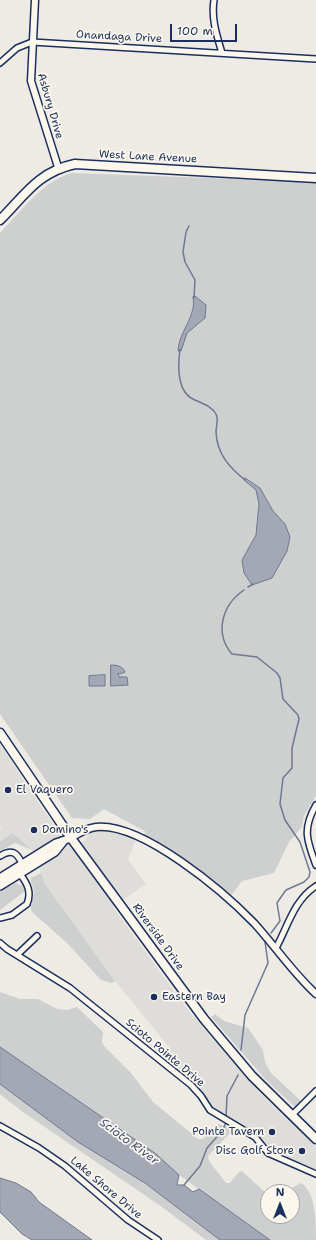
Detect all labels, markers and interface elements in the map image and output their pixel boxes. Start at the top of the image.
scale bar [172,16,239,42]
text: 100 m [177,23,213,39]
street label: Onandaga Drive [76,28,162,46]
street label: Asbury Drive [34,72,66,140]
street label: West Lane Avenue [99,148,197,166]
place label: El Vaquero [16,783,73,797]
marker: El Vaquero [3,785,13,795]
place label: Domino's [42,823,89,837]
marker: Domino's [29,825,39,835]
street label: Riverside Drive [129,901,187,973]
place label: Eastern Bay [162,990,226,1004]
marker: Eastern Bay [149,992,159,1002]
street label: Scioto Pointe Drive [123,1016,207,1090]
water label: Scioto River [97,1116,161,1168]
place label: Pointe Tavern [192,1125,264,1139]
marker: Pointe Tavern [267,1127,277,1137]
place label: Disc Golf Store [215,1144,294,1158]
marker: Disc Golf Store [297,1146,307,1156]
street label: Lake Shore Drive [67,1154,145,1222]
north arrow [260,1184,300,1224]
text: N [276,1185,284,1200]

